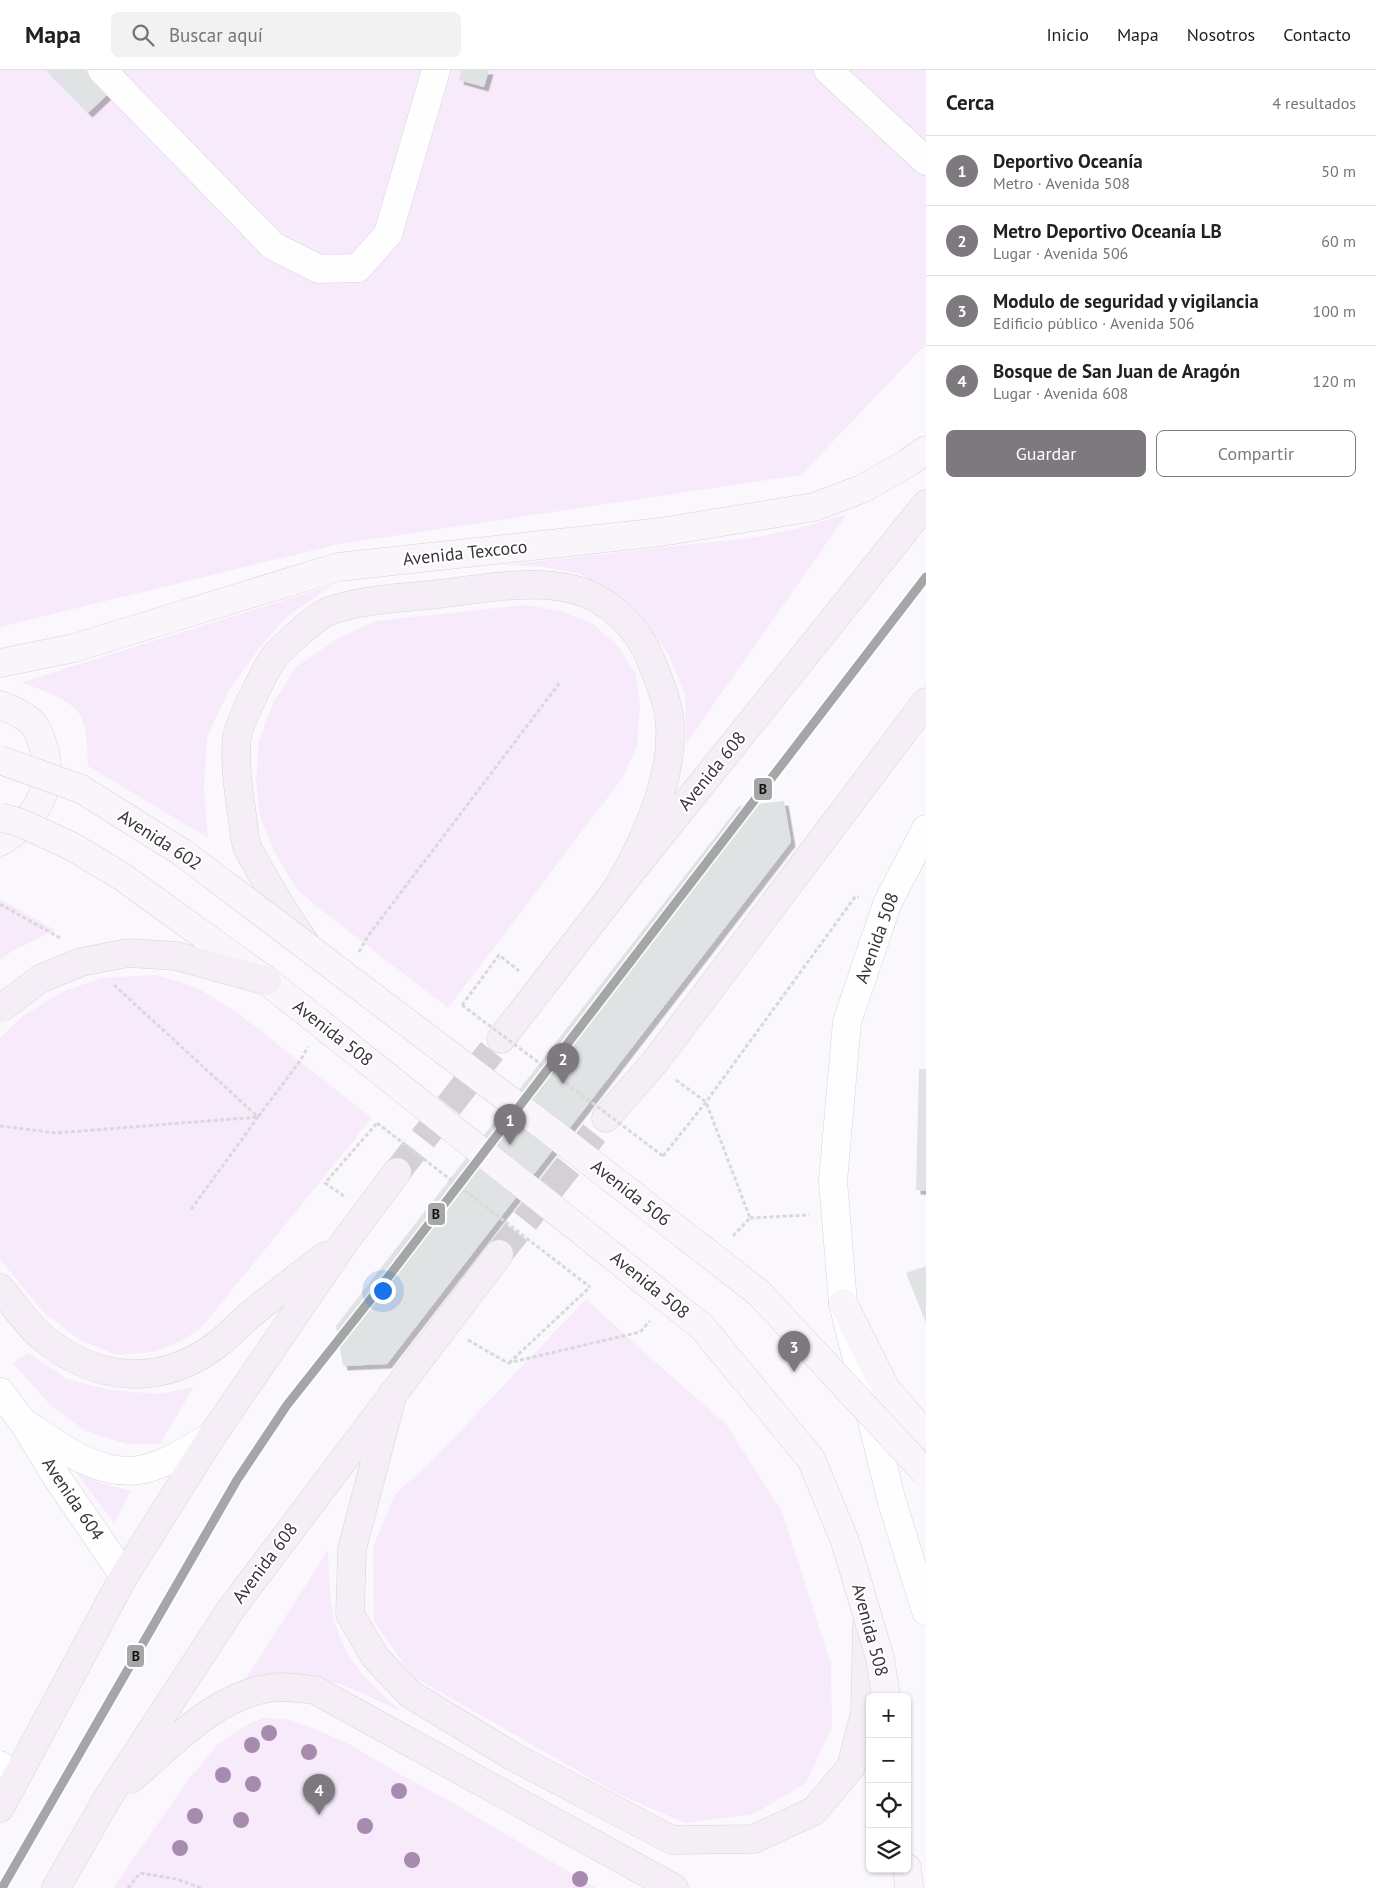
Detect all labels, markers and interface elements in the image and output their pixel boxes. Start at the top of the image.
search box [111,12,461,57]
text: Mapa [25,19,81,50]
icon: search [129,21,157,49]
text: Buscar aquí [169,23,263,47]
text: Inicio [1046,23,1089,46]
text: Mapa [1117,23,1159,46]
text: Nosotros [1187,23,1255,46]
text: Contacto [1283,23,1351,46]
text: Cerca [946,89,995,116]
text: 4 resultados [1272,93,1356,113]
text: Deportivo Oceanía [993,149,1143,173]
text: 1 [957,161,967,181]
text: 50 m [1321,161,1356,181]
text: Metro · Avenida 508 [993,173,1130,193]
text: Metro Deportivo Oceanía LB [993,219,1222,243]
text: 2 [957,231,967,251]
text: 60 m [1321,231,1356,251]
text: Lugar · Avenida 506 [993,243,1128,263]
text: Modulo de seguridad y vigilancia [993,289,1259,313]
text: 3 [957,301,967,321]
text: 100 m [1313,301,1356,321]
text: Edificio público · Avenida 506 [993,313,1195,333]
text: Bosque de San Juan de Aragón [993,359,1240,383]
text: 4 [957,371,967,391]
text: 120 m [1313,371,1356,391]
text: Lugar · Avenida 608 [993,383,1128,403]
button: Guardar [946,430,1146,477]
button: Compartir [1156,430,1356,477]
street label: Avenida Texcoco [402,535,528,570]
street label: Avenida 608 [673,727,750,815]
line badge: B [753,777,773,801]
text: B [759,780,767,798]
street label: Avenida 602 [114,804,206,875]
street label: Avenida 508 [849,889,904,986]
street label: Avenida 508 [289,994,378,1071]
pin: 2 [547,1043,579,1084]
pin: 1 [494,1104,526,1145]
street label: Avenida 506 [587,1154,676,1231]
line badge: B [427,1202,446,1226]
text: B [432,1205,440,1223]
street label: Avenida 508 [606,1246,694,1323]
your location [370,1278,396,1304]
pin: 3 [778,1331,810,1372]
street label: Avenida 604 [37,1453,110,1545]
street label: Avenida 608 [227,1518,302,1608]
street label: Avenida 508 [847,1581,894,1679]
line badge: B [126,1644,145,1668]
text: B [132,1647,140,1665]
map controls [866,1693,911,1873]
button: + [866,1693,911,1738]
button: − [866,1738,911,1783]
pin: 4 [303,1774,335,1815]
button: locate [866,1783,911,1828]
button: layers [866,1828,911,1873]

